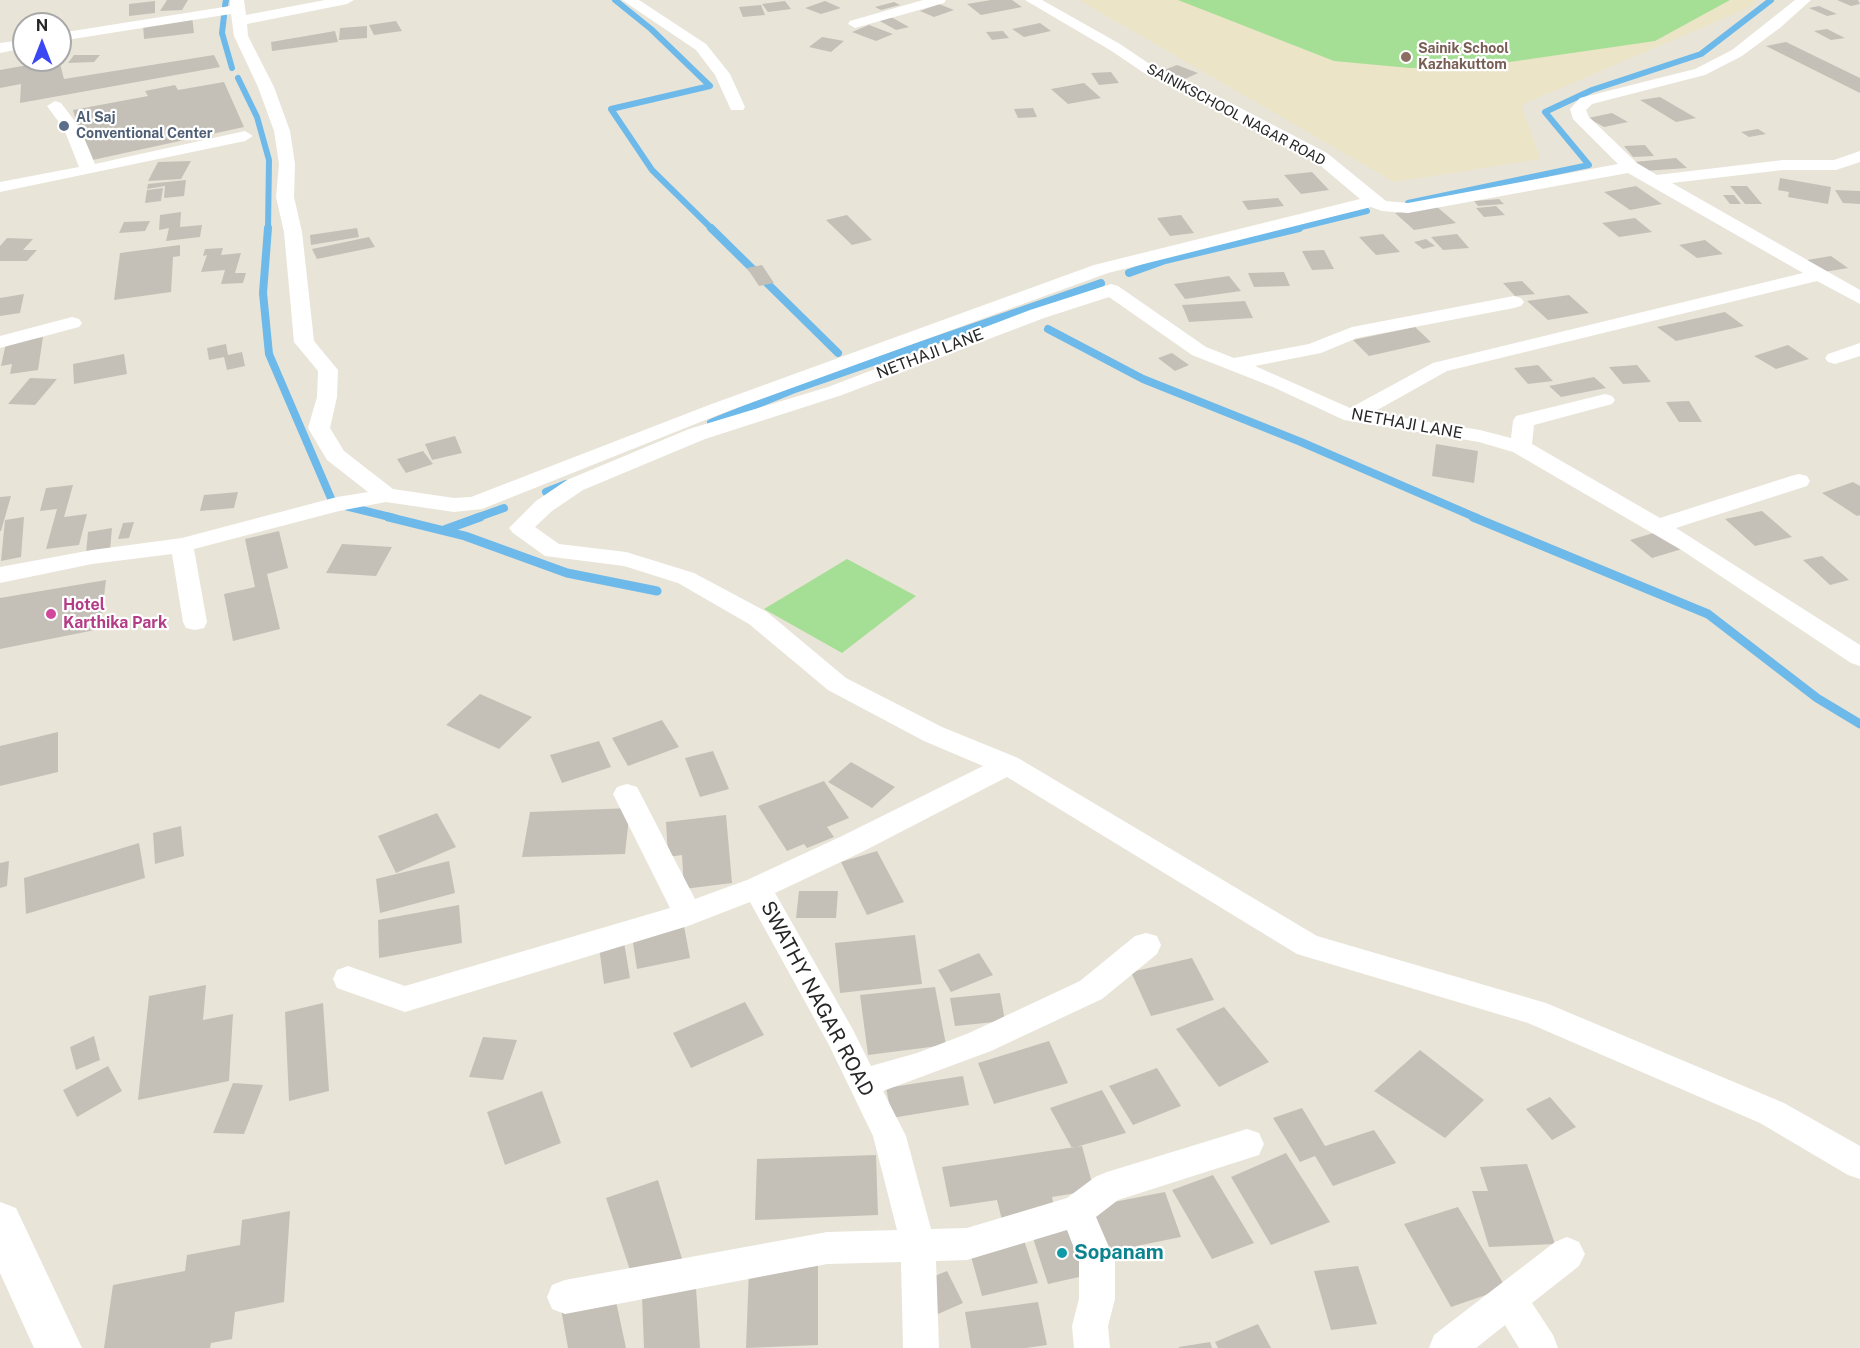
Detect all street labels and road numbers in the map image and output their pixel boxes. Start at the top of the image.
street label: SAINIKSCHOOL NAGAR ROAD [1144,61,1328,169]
street label: NETHAJI LANE [874,325,986,383]
street label: NETHAJI LANE [1350,405,1464,443]
street label: SWATHY NAGAR ROAD [755,897,879,1101]

